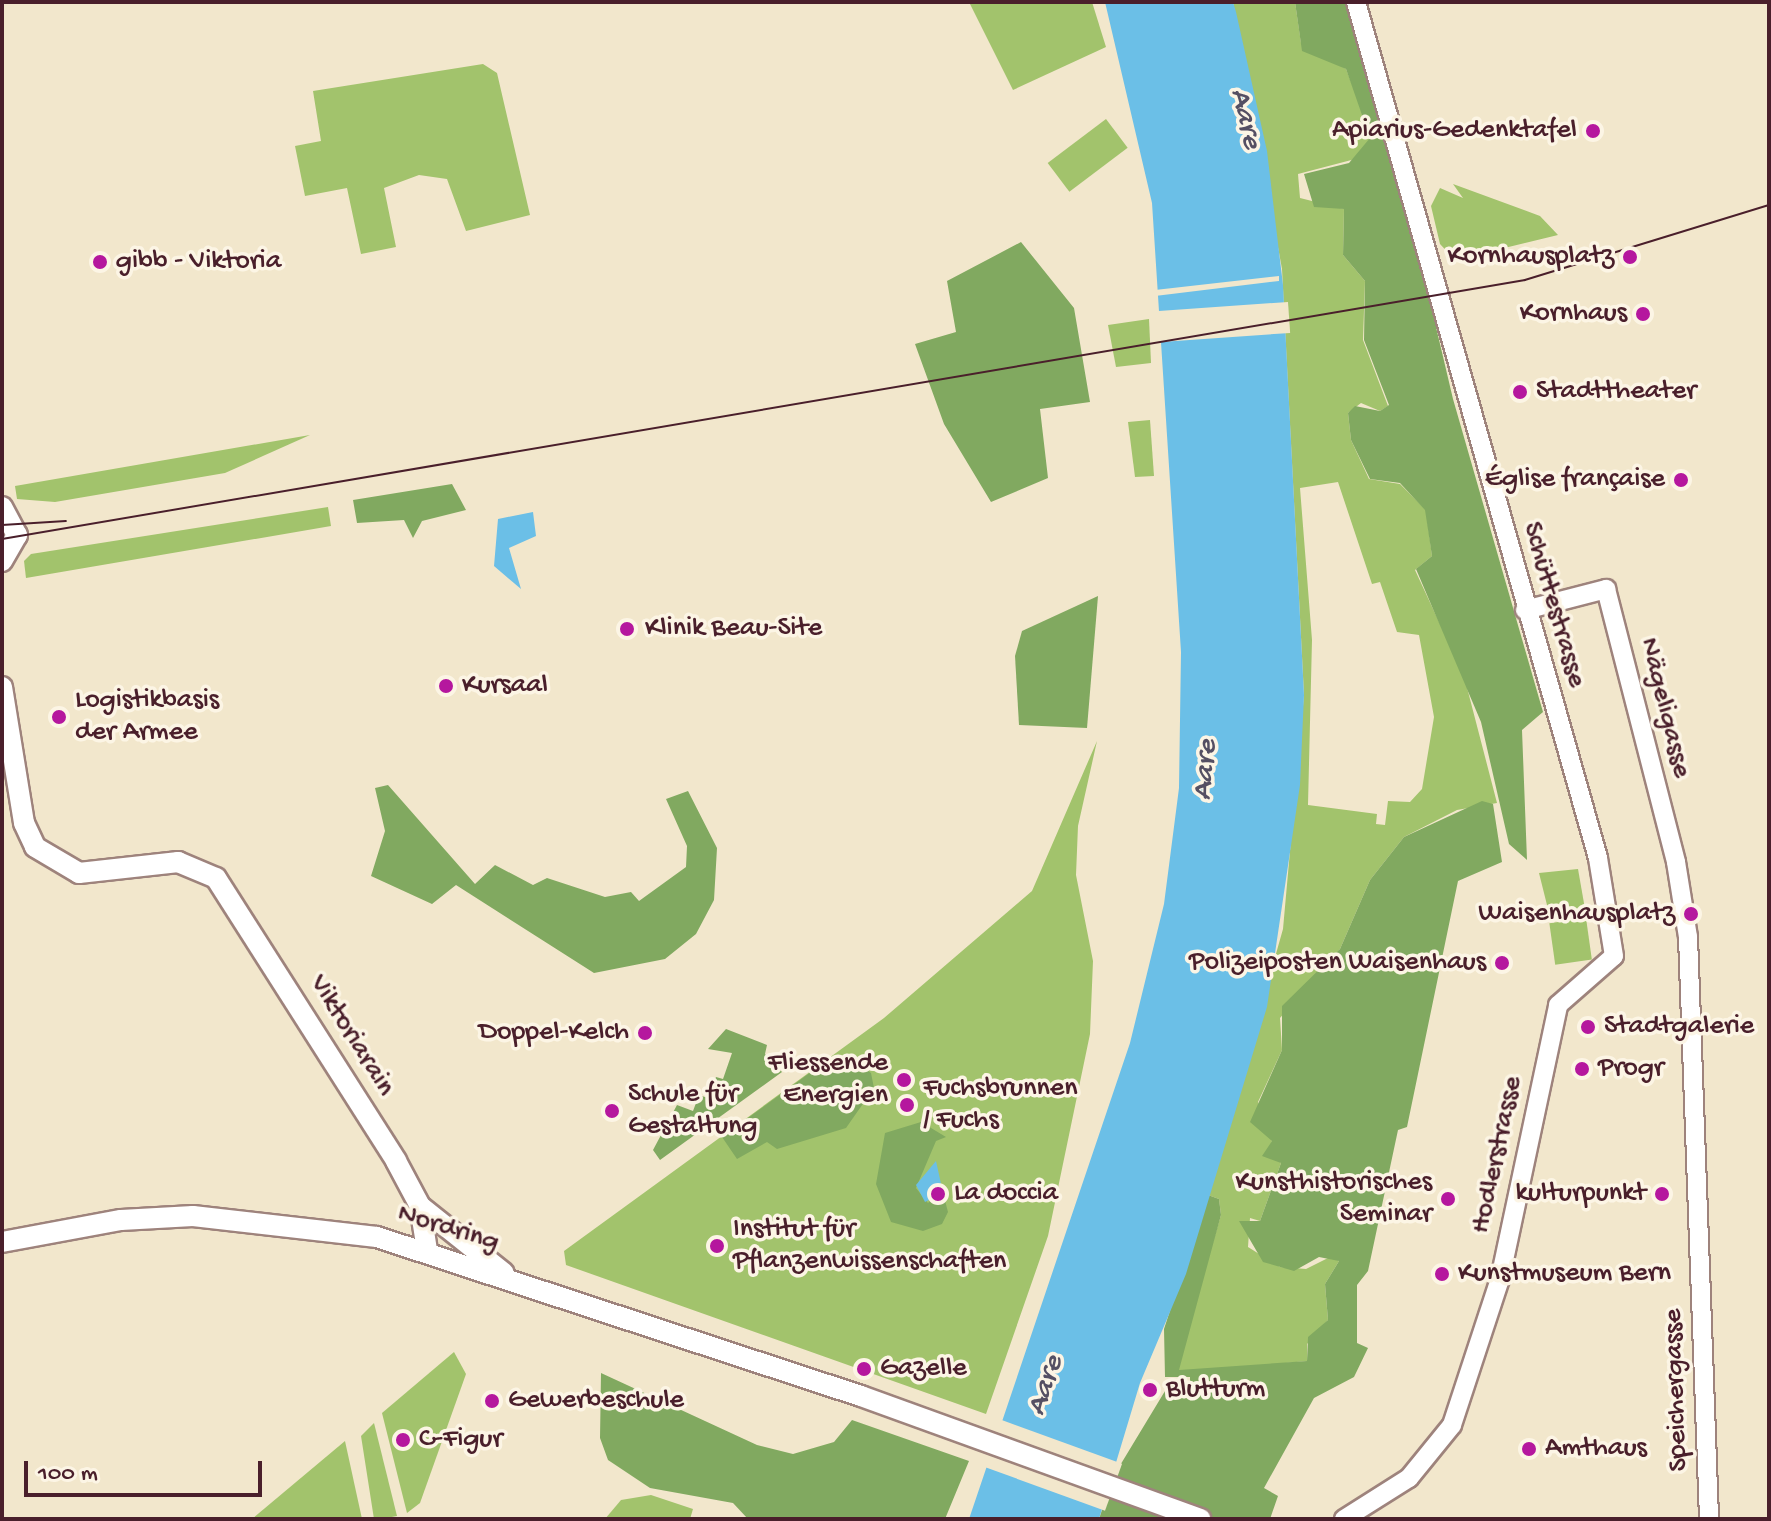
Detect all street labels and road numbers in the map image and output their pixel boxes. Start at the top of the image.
street label: Schüttestrasse [1513,519,1593,691]
street label: Nägeligasse [1630,635,1698,781]
street label: Viktoriarain [301,969,401,1103]
street label: Hodlerstrasse [1465,1073,1531,1237]
street label: Nordring [393,1198,503,1260]
street label: Speichergasse [1657,1308,1697,1472]

